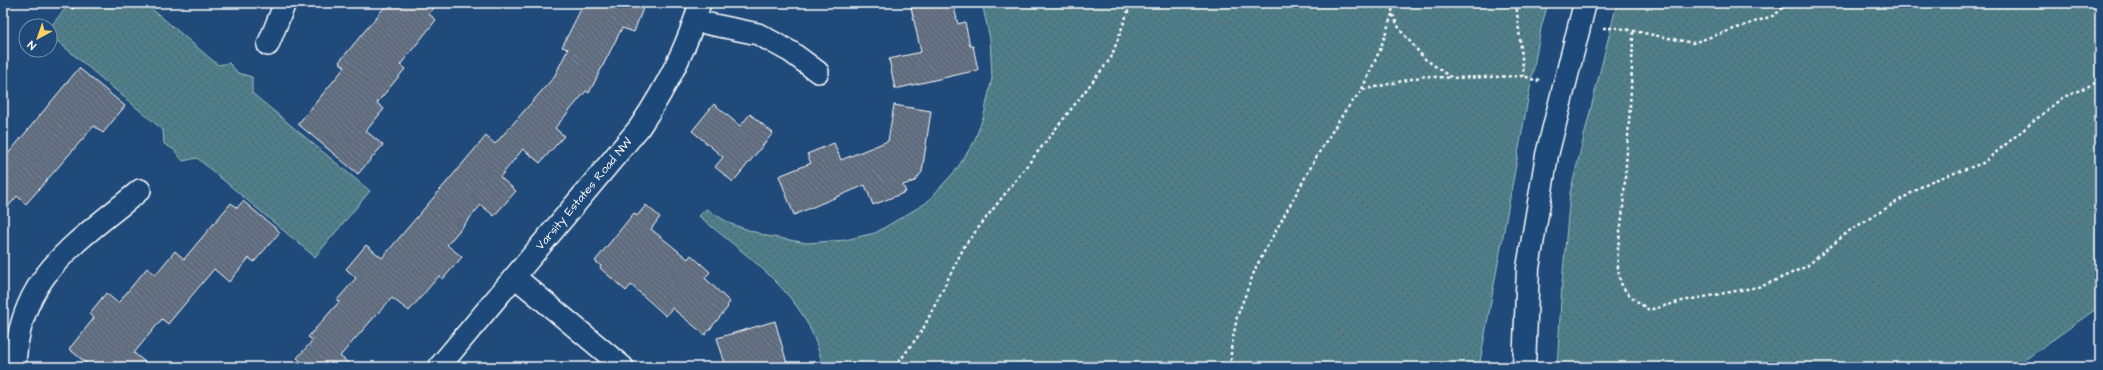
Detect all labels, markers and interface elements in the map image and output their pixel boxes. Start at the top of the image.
north arrow [18,18,58,58]
text: N [24,37,39,53]
street label: Varsity Estates Road NW [532,134,637,254]

